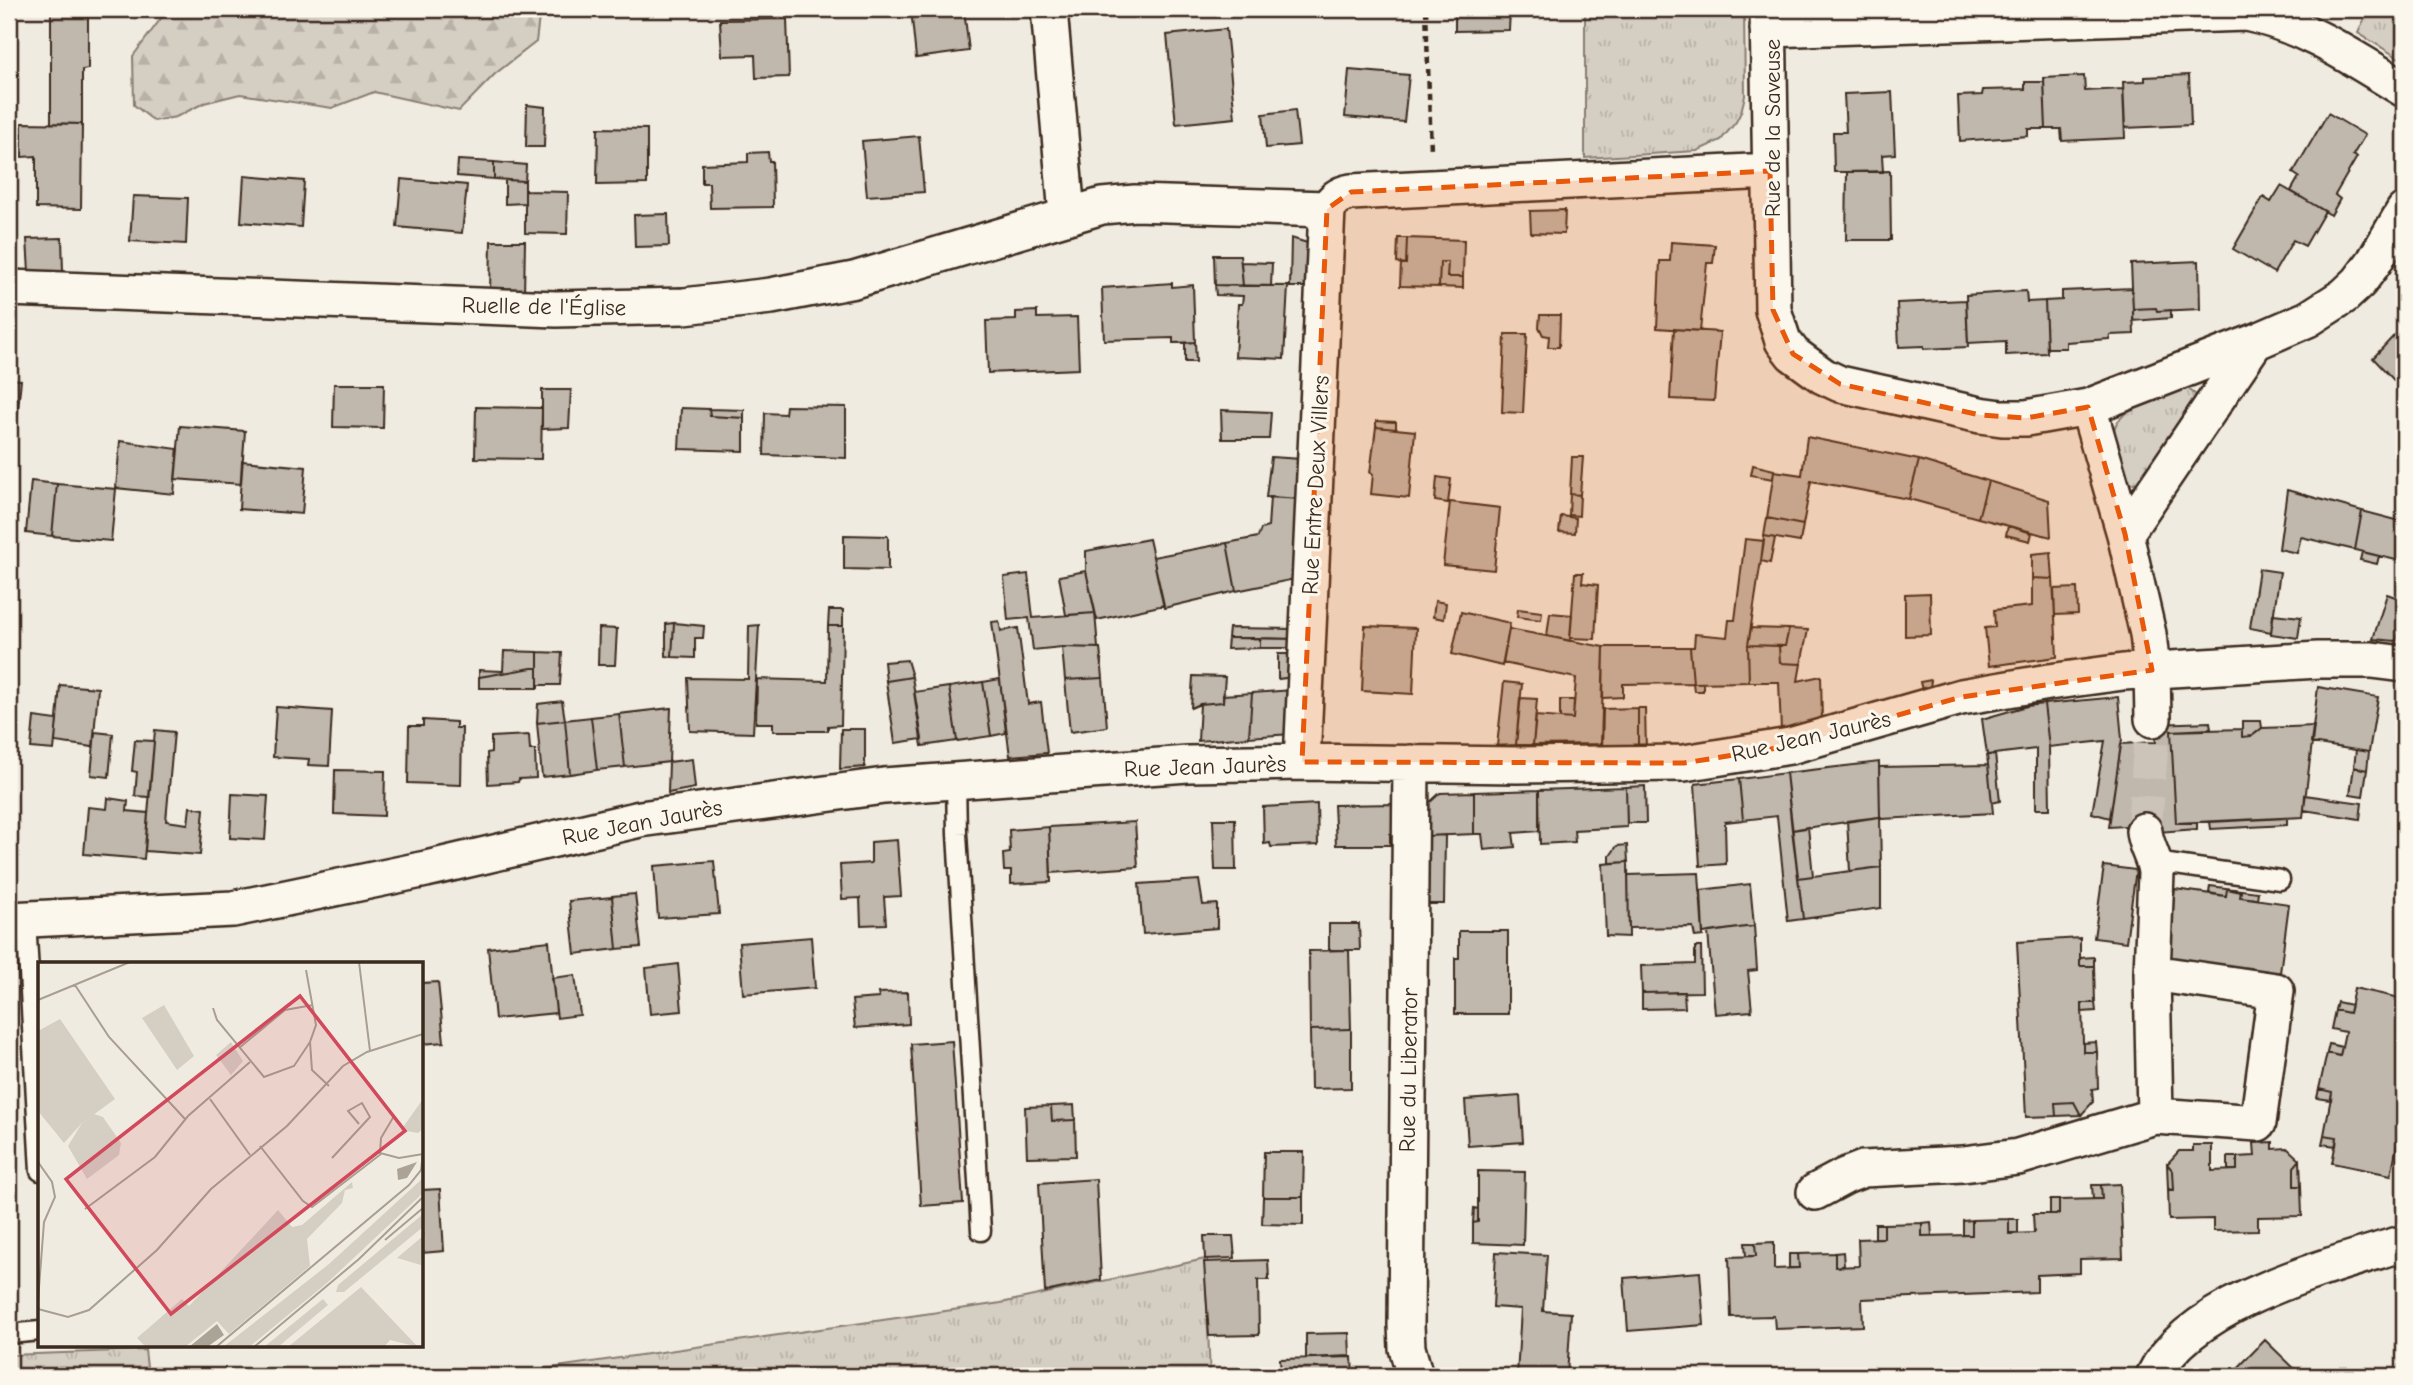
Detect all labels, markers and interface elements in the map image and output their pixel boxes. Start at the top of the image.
street label: Rue de la Saveuse [1759,39,1786,217]
street label: Ruelle de l'Église [461,292,626,321]
street label: Rue Entre Deux Villers [1296,375,1335,596]
street label: Rue Jean Jaurès [1729,705,1893,768]
street label: Rue Jean Jaurès [1123,750,1287,783]
street label: Rue Jean Jaurès [560,794,724,851]
inset map [38,962,424,1346]
street label: Rue du Liberator [1394,987,1423,1153]

